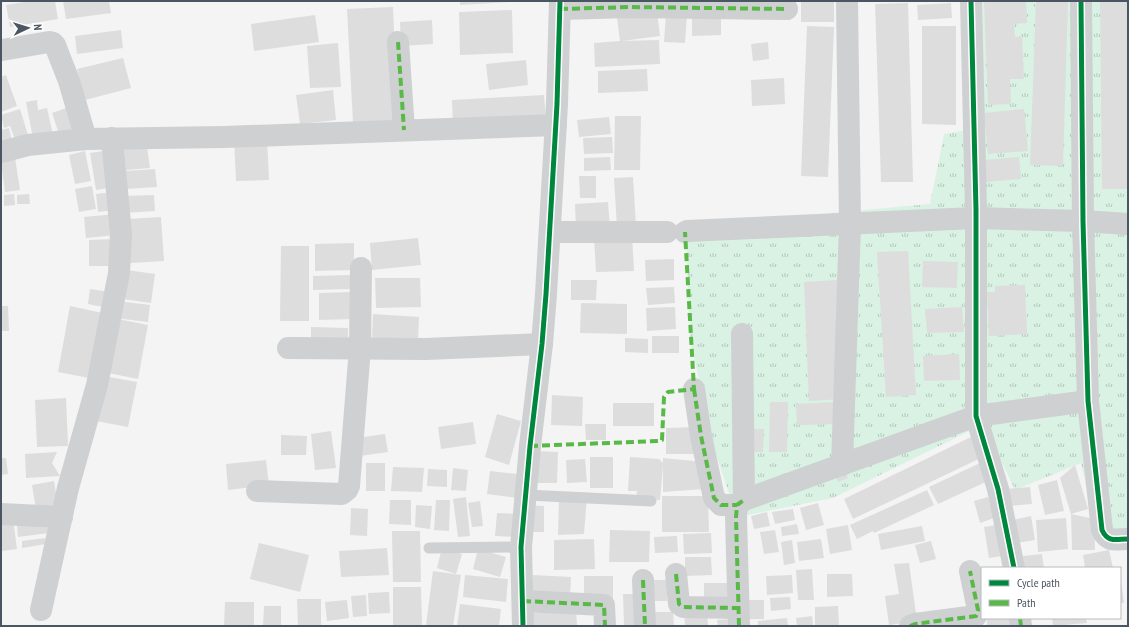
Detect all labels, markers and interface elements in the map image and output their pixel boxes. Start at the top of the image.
north arrow [8,8,48,48]
text: N [31,24,45,31]
legend [981,567,1121,619]
text: Cycle path [1017,575,1060,590]
text: Path [1017,595,1035,610]

